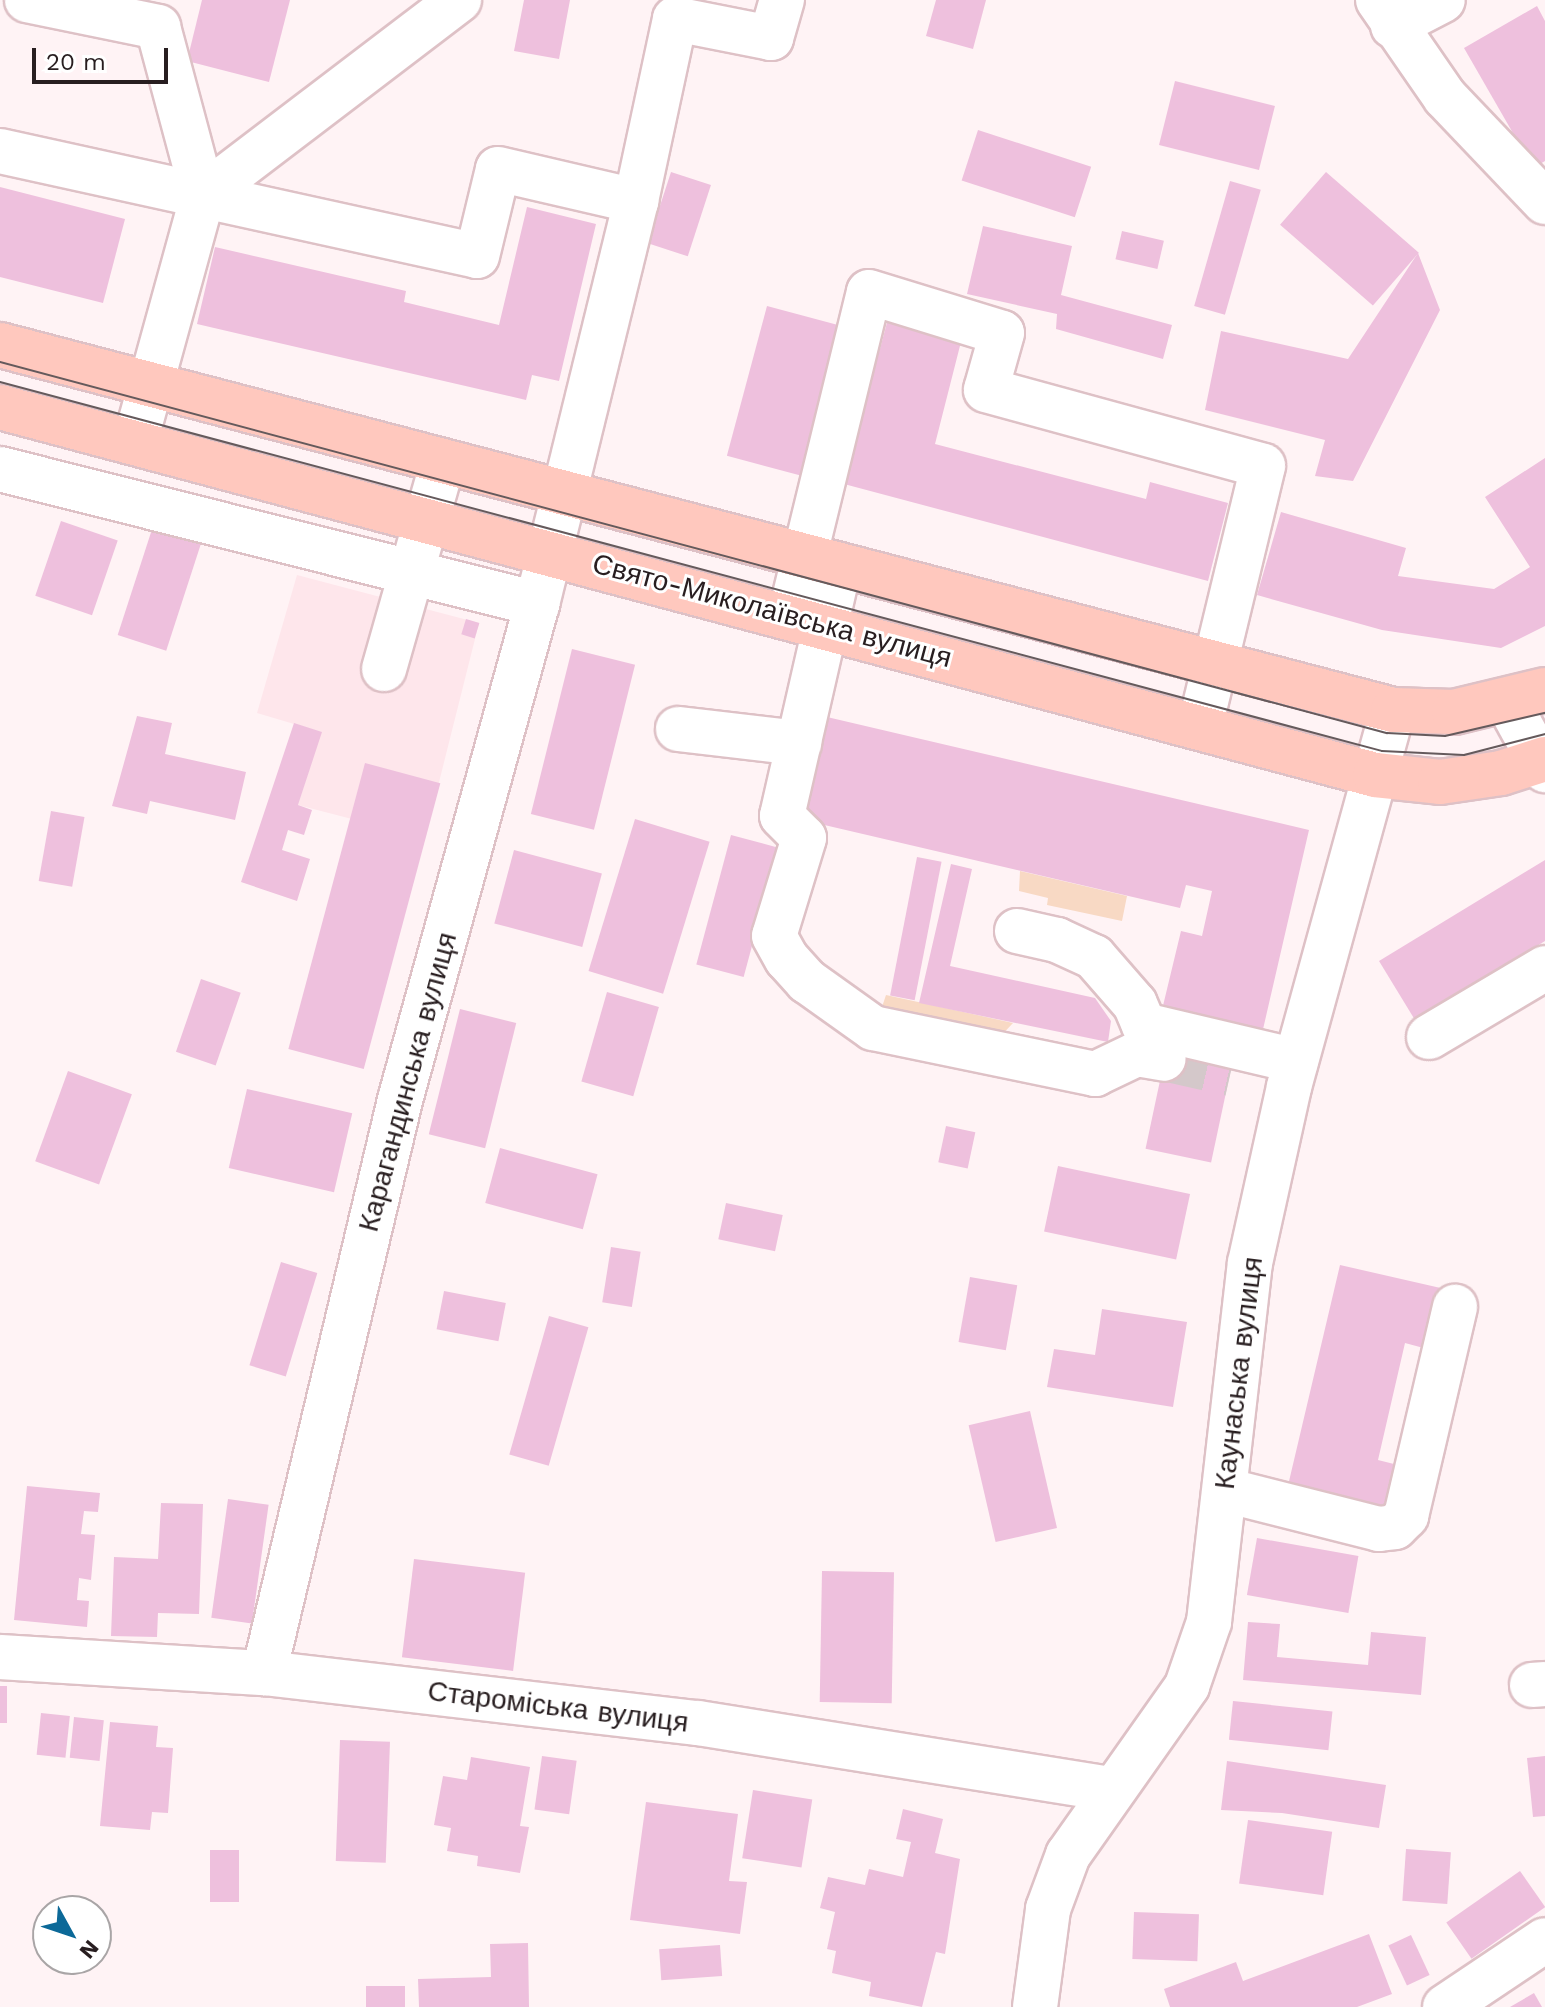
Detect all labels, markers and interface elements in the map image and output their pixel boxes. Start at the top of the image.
scale bar [36,32,172,82]
text: 20 m [46,48,106,76]
street label: Свято-Миколаївська вулиця [589,547,955,675]
street label: Карагандинська вулиця [352,929,464,1235]
street label: Каунаська вулиця [1208,1255,1270,1491]
street label: Староміська вулиця [426,1674,690,1740]
north arrow [32,1895,112,1975]
text: N [74,1935,104,1964]

